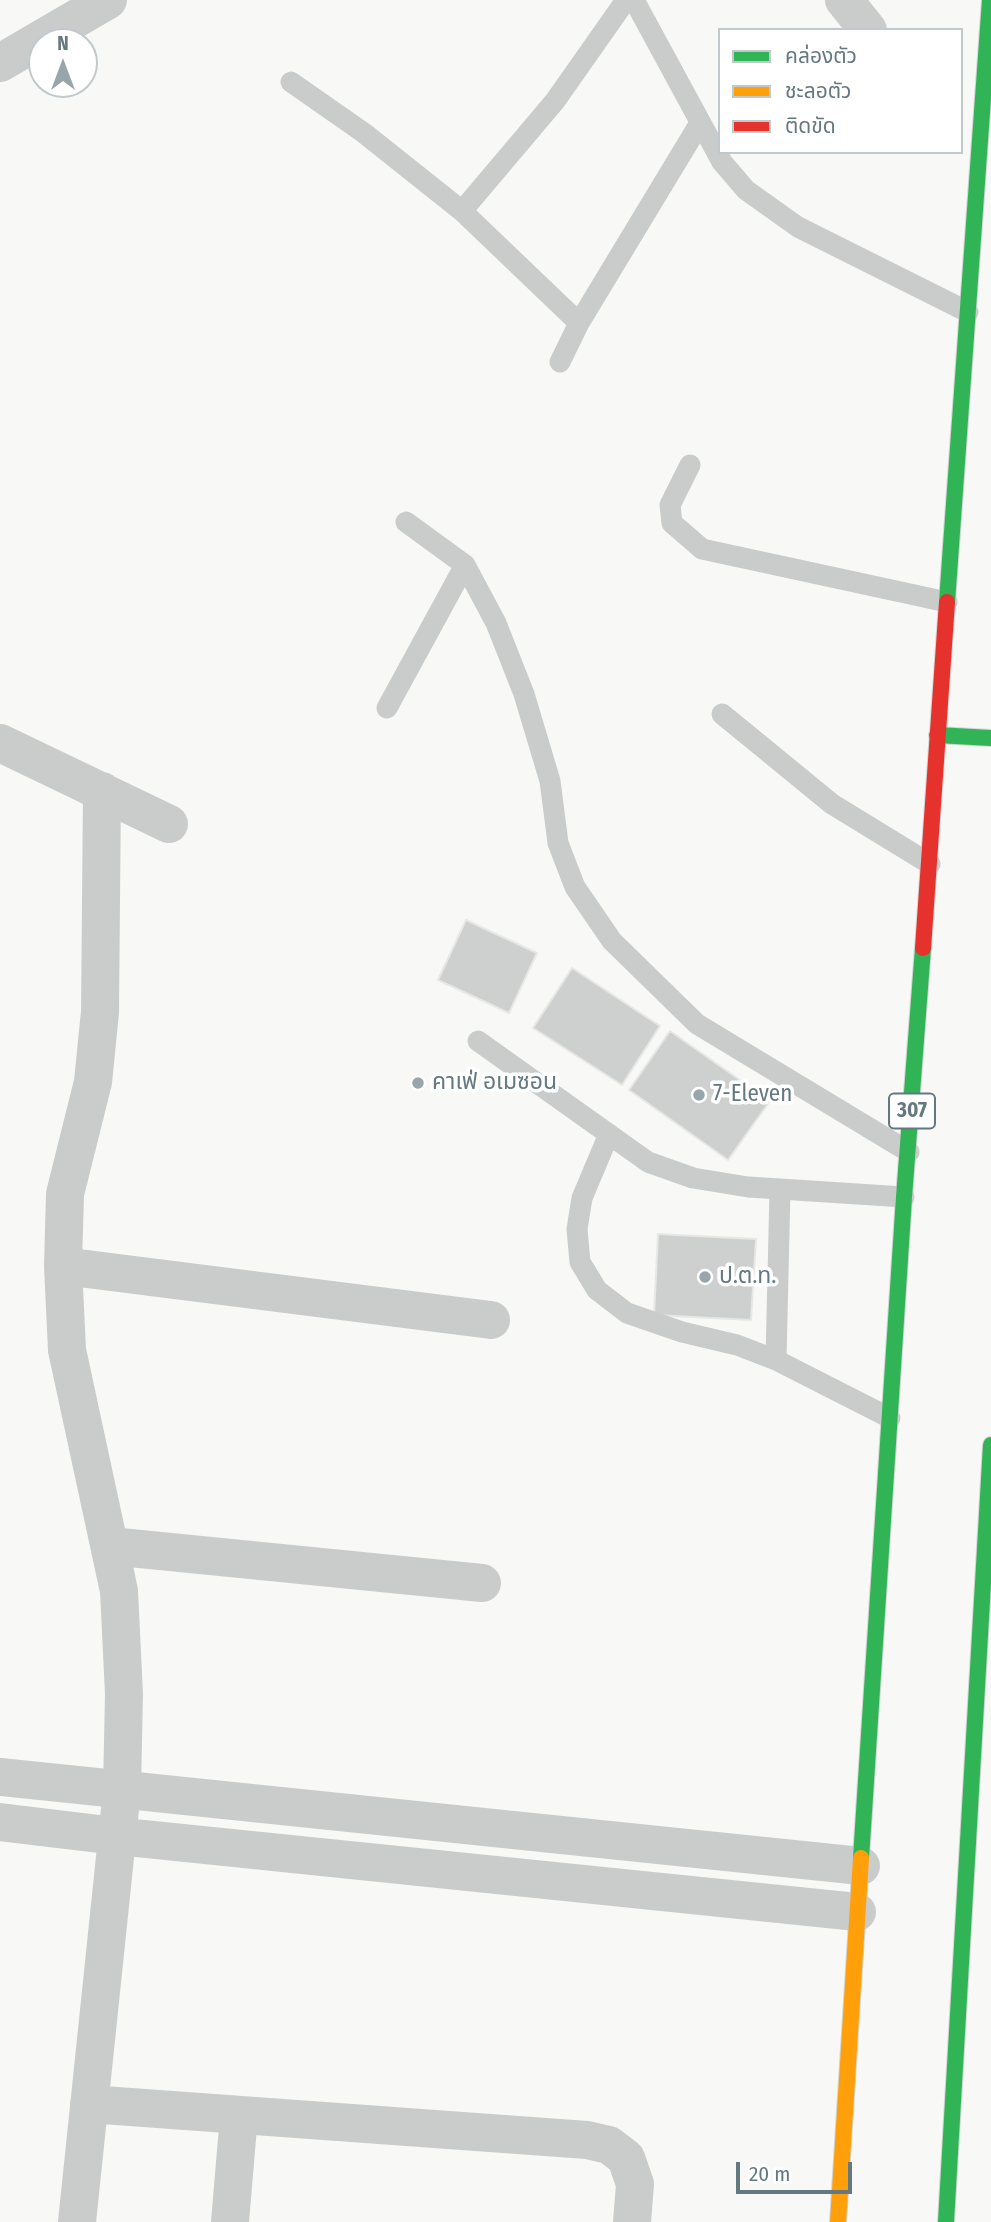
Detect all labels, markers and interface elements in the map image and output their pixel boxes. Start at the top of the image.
north arrow [28,28,98,98]
legend [718,28,963,154]
text: N [57,32,69,55]
text: คล่องตัว [785,43,857,69]
text: ชะลอตัว [785,78,851,104]
text: ติดขัด [785,113,836,139]
place label: คาเฟ่ อเมซอน [432,1069,557,1097]
marker: คาเฟ่ อเมซอน [410,1075,426,1091]
place label: 7-Eleven [713,1081,792,1109]
marker: 7-Eleven [691,1087,707,1103]
road number: 307 [889,1094,935,1128]
place label: ป.ต.ท. [719,1263,776,1291]
marker: ป.ต.ท. [697,1269,713,1285]
scale bar [739,2148,855,2192]
text: 20 m [749,2161,790,2187]

